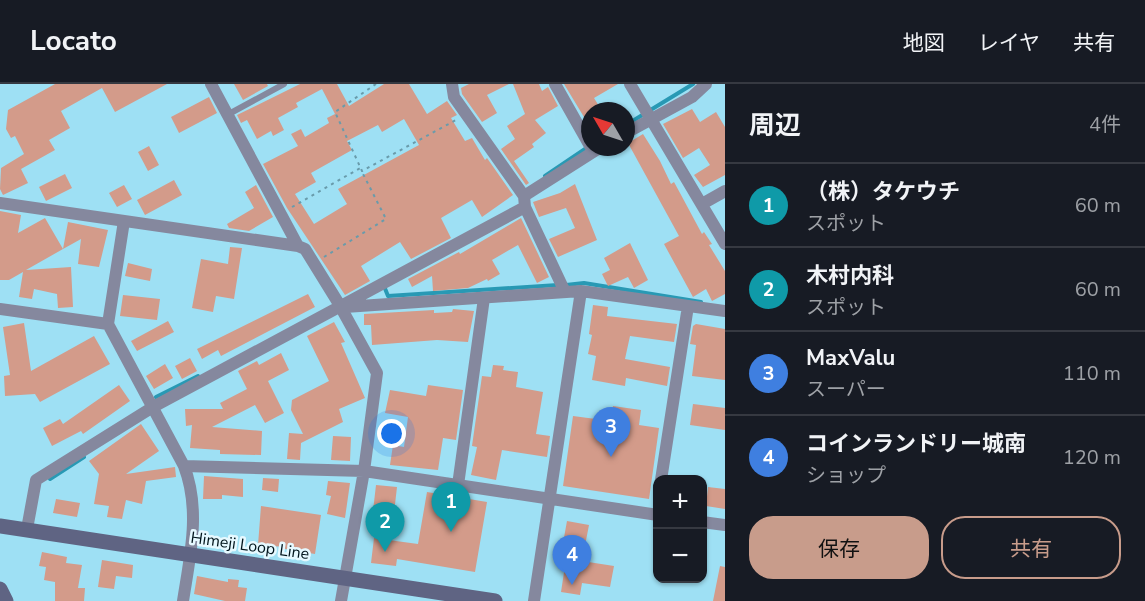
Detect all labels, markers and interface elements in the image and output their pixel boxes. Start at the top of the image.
text: Locato [30,22,117,60]
text: 地図 [903,29,945,57]
text: レイヤ [978,29,1040,57]
text: 共有 [1073,29,1115,57]
north arrow [581,102,635,156]
text: 周辺 [749,108,801,143]
text: 4件 [1089,111,1121,138]
text: （株）タケウチ [806,177,960,207]
text: 1 [763,192,775,219]
text: 60 m [1075,192,1121,219]
text: スポット [806,210,886,237]
text: 木村内科 [806,261,894,291]
text: 2 [763,276,775,303]
text: 60 m [1075,276,1121,303]
text: スポット [806,294,886,321]
text: MaxValu [806,343,895,373]
text: 3 [763,360,775,387]
text: 110 m [1063,360,1121,387]
text: スーパー [806,376,886,403]
pin: 3 [592,408,630,457]
your location [377,419,406,448]
text: コインランドリー城南 [806,429,1026,459]
text: 4 [763,444,775,471]
text: 120 m [1063,444,1121,471]
text: ショップ [806,462,886,489]
map controls [653,475,707,583]
button: + [653,475,707,529]
pin: 1 [432,482,470,532]
pin: 2 [366,502,404,552]
button: 保存 [749,516,929,579]
button: 共有 [941,516,1121,579]
street label: Himeji Loop Line [189,527,311,565]
button: − [653,529,707,583]
pin: 4 [552,536,592,585]

